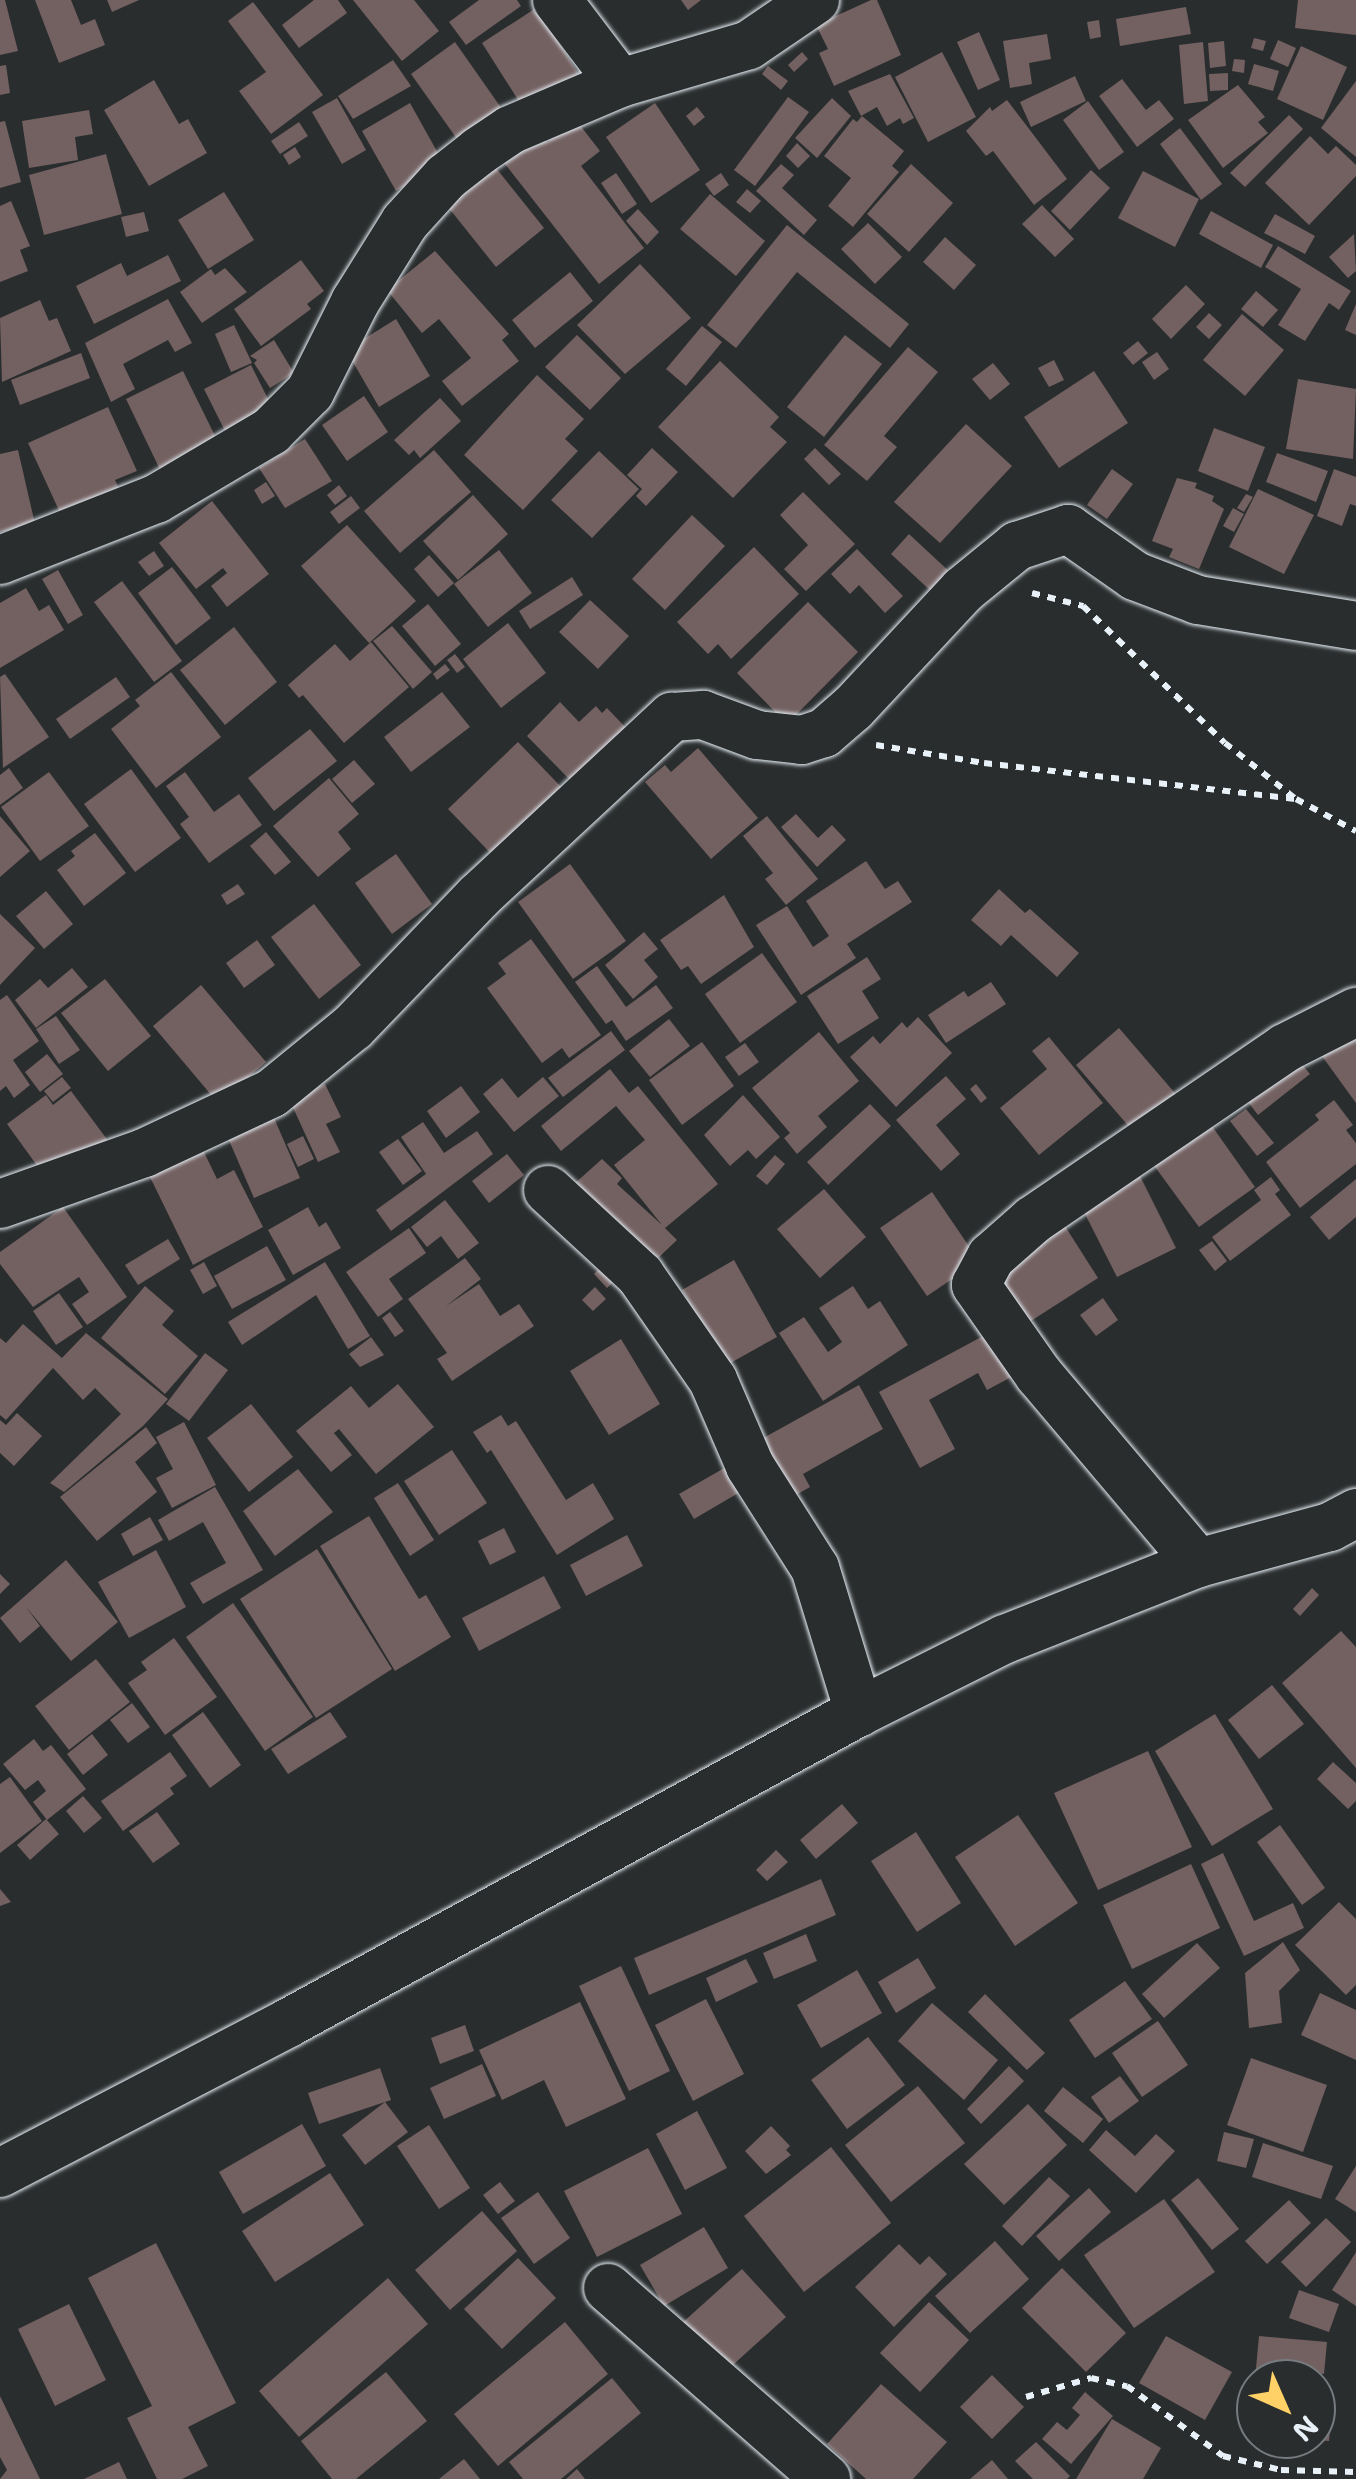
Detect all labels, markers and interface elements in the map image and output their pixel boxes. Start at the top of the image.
north arrow [1236,2359,1336,2459]
text: N [1285,2408,1327,2450]

